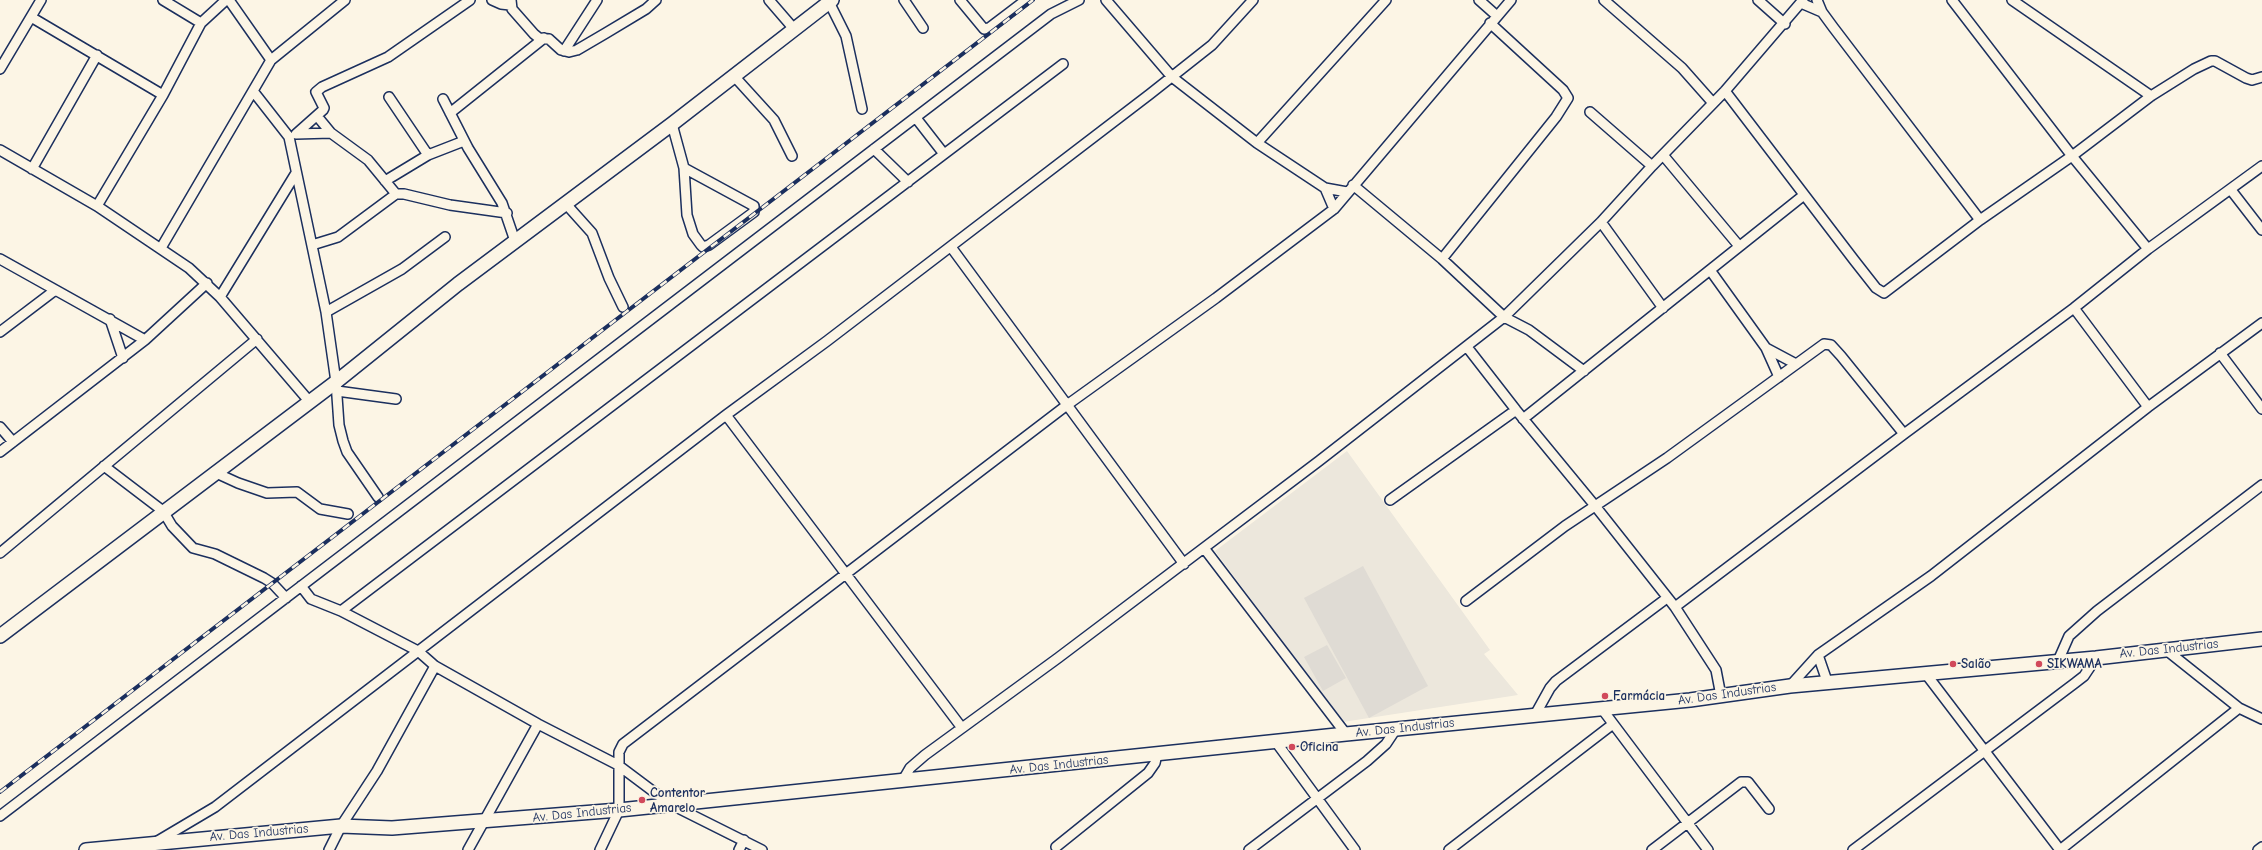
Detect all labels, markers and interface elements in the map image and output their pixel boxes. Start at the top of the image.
street label: Av. Das Industrias [2119,636,2219,662]
place label: Salão [1961,656,1991,672]
place label: SIKWAMA [2047,656,2102,672]
marker: Salão [1948,659,1958,669]
marker: SIKWAMA [2034,659,2044,669]
street label: Av. Das Industrias [1677,679,1777,709]
place label: Farmácia [1613,688,1665,704]
marker: Farmácia [1600,691,1610,701]
street label: Av. Das Industrias [1355,715,1455,741]
place label: Oficina [1300,739,1339,755]
marker: Oficina [1287,742,1297,752]
street label: Av. Das Industrias [1009,752,1109,778]
place label: Contentor Amarelo [650,785,705,816]
marker: Contentor Amarelo [637,795,647,805]
street label: Av. Das Industrias [532,800,632,826]
street label: Av. Das Industrias [209,821,309,845]

